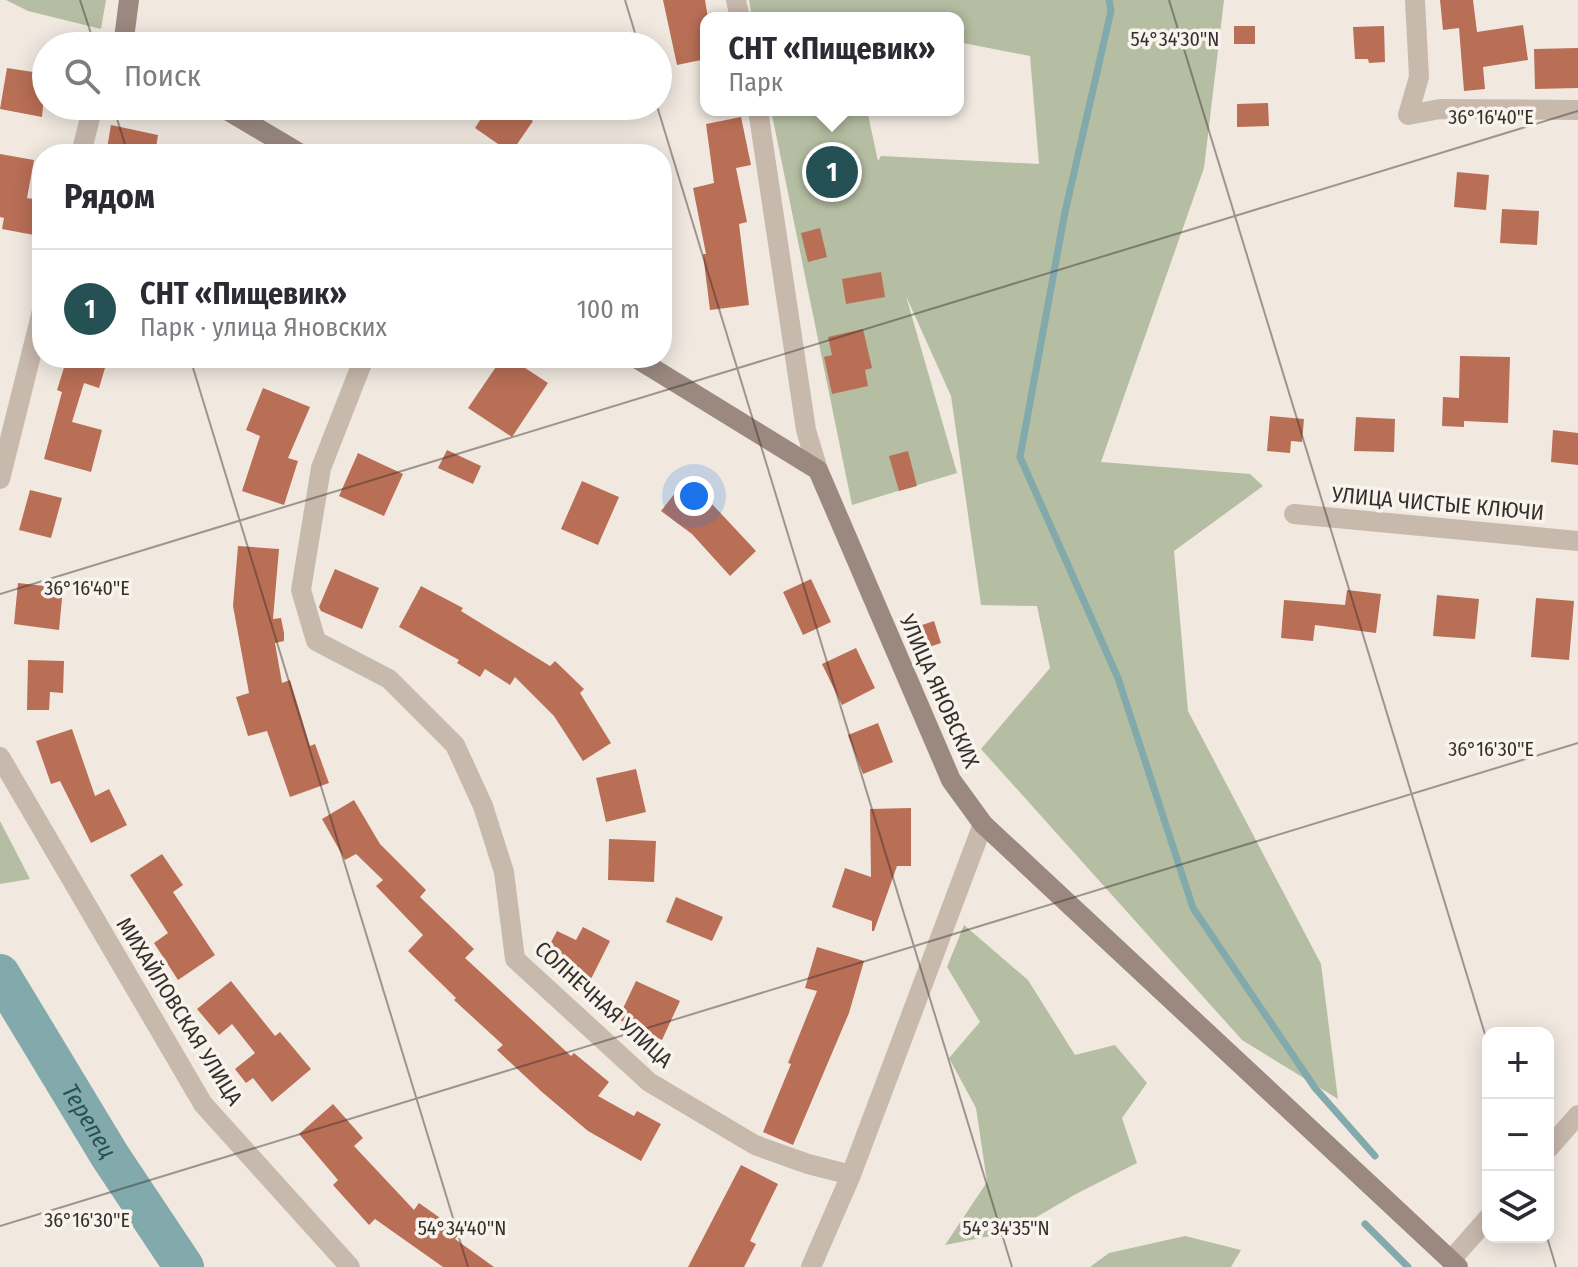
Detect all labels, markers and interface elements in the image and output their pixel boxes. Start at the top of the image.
popup [700,12,964,116]
text: 54°34'30"N [1131,27,1219,51]
text: СНТ «Пищевик» [729,31,935,67]
search box [32,32,672,120]
icon: search [60,54,104,98]
text: Поиск [124,58,201,94]
text: Парк [729,67,783,98]
text: 36°16'40"E [1448,105,1534,129]
pin: 1 [806,142,858,202]
text: Рядом [64,176,155,217]
text: СНТ «Пищевик» [140,276,347,312]
text: 1 [85,294,96,325]
text: 100 m [577,294,640,325]
text: Парк · улица Яновских [140,312,387,343]
your location [674,476,714,516]
street label: УЛИЦА ЧИСТЫЕ КЛЮЧИ [1330,481,1545,526]
text: 36°16'40"E [44,576,130,600]
street label: УЛИЦА ЯНОВСКИХ [893,610,985,772]
text: 36°16'30"E [1448,737,1534,761]
street label: МИХАЙЛОВСКАЯ УЛИЦА [111,912,249,1111]
street label: СОЛНЕЧНАЯ УЛИЦА [529,935,679,1074]
map controls [1482,1027,1554,1243]
button: + [1482,1027,1554,1099]
water label: Терепец [56,1079,122,1164]
button: − [1482,1099,1554,1171]
button: layers [1482,1171,1554,1243]
text: 36°16'30"E [44,1208,130,1232]
text: 54°34'40"N [418,1216,506,1240]
text: 54°34'35"N [962,1216,1050,1240]

